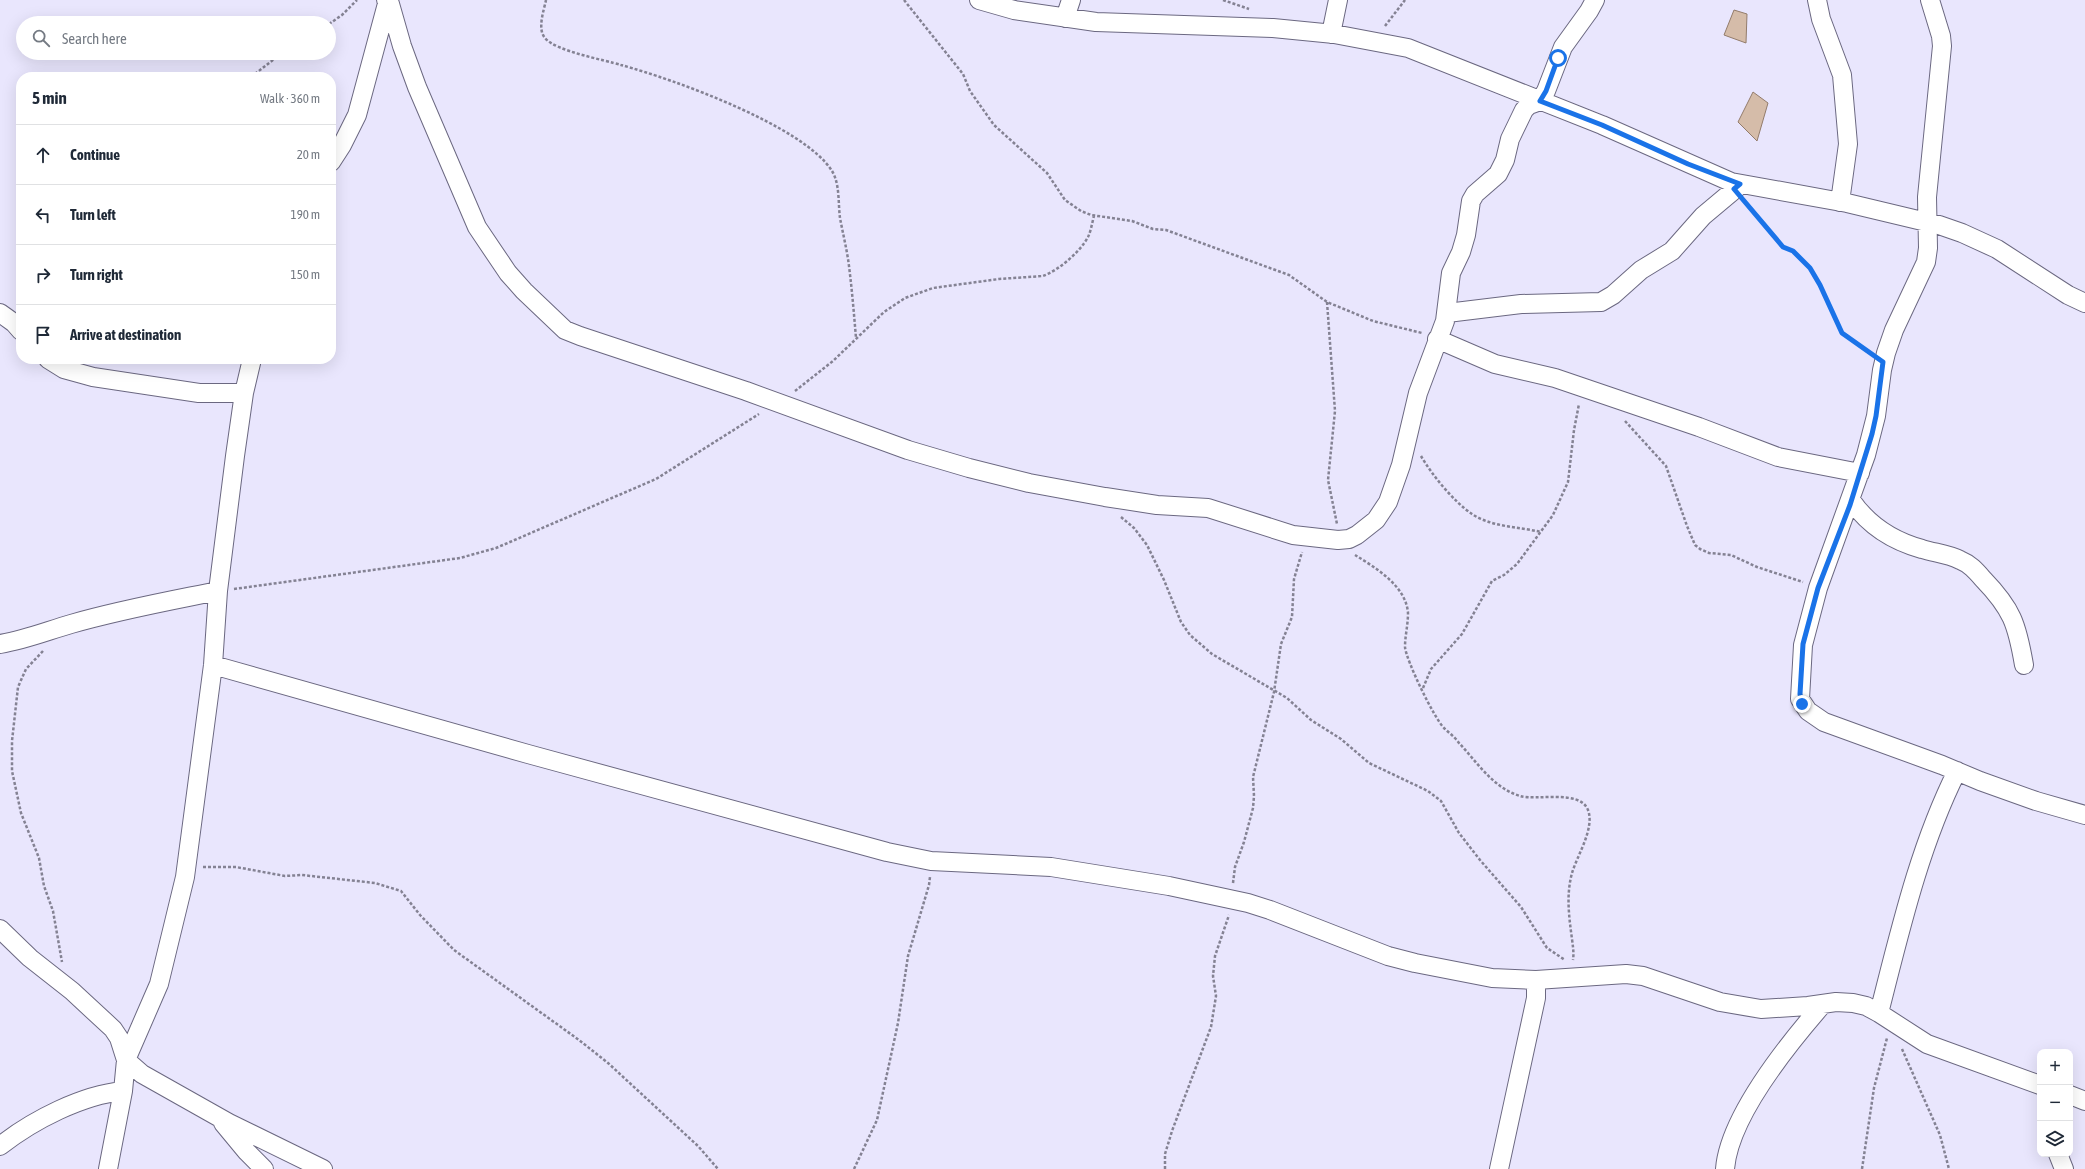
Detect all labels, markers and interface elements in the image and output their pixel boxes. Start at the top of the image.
search box [16,16,336,60]
icon: search [30,27,52,49]
text: Search here [62,30,127,47]
route start [1549,49,1567,67]
text: 5 min [32,88,67,108]
text: Walk · 360 m [260,91,320,106]
icon: ahead [32,144,54,166]
text: Continue [70,146,120,163]
text: 20 m [297,147,320,162]
icon: left [32,204,54,226]
text: Turn left [70,206,116,223]
text: 190 m [291,207,320,222]
icon: right [32,264,54,286]
text: Turn right [70,266,123,283]
text: 150 m [291,267,320,282]
icon: arrive [32,324,54,346]
text: Arrive at destination [70,326,181,343]
route end [1793,695,1811,713]
map controls [2037,1049,2073,1157]
button: + [2037,1049,2073,1085]
button: − [2037,1085,2073,1121]
button: layers [2037,1121,2073,1157]

